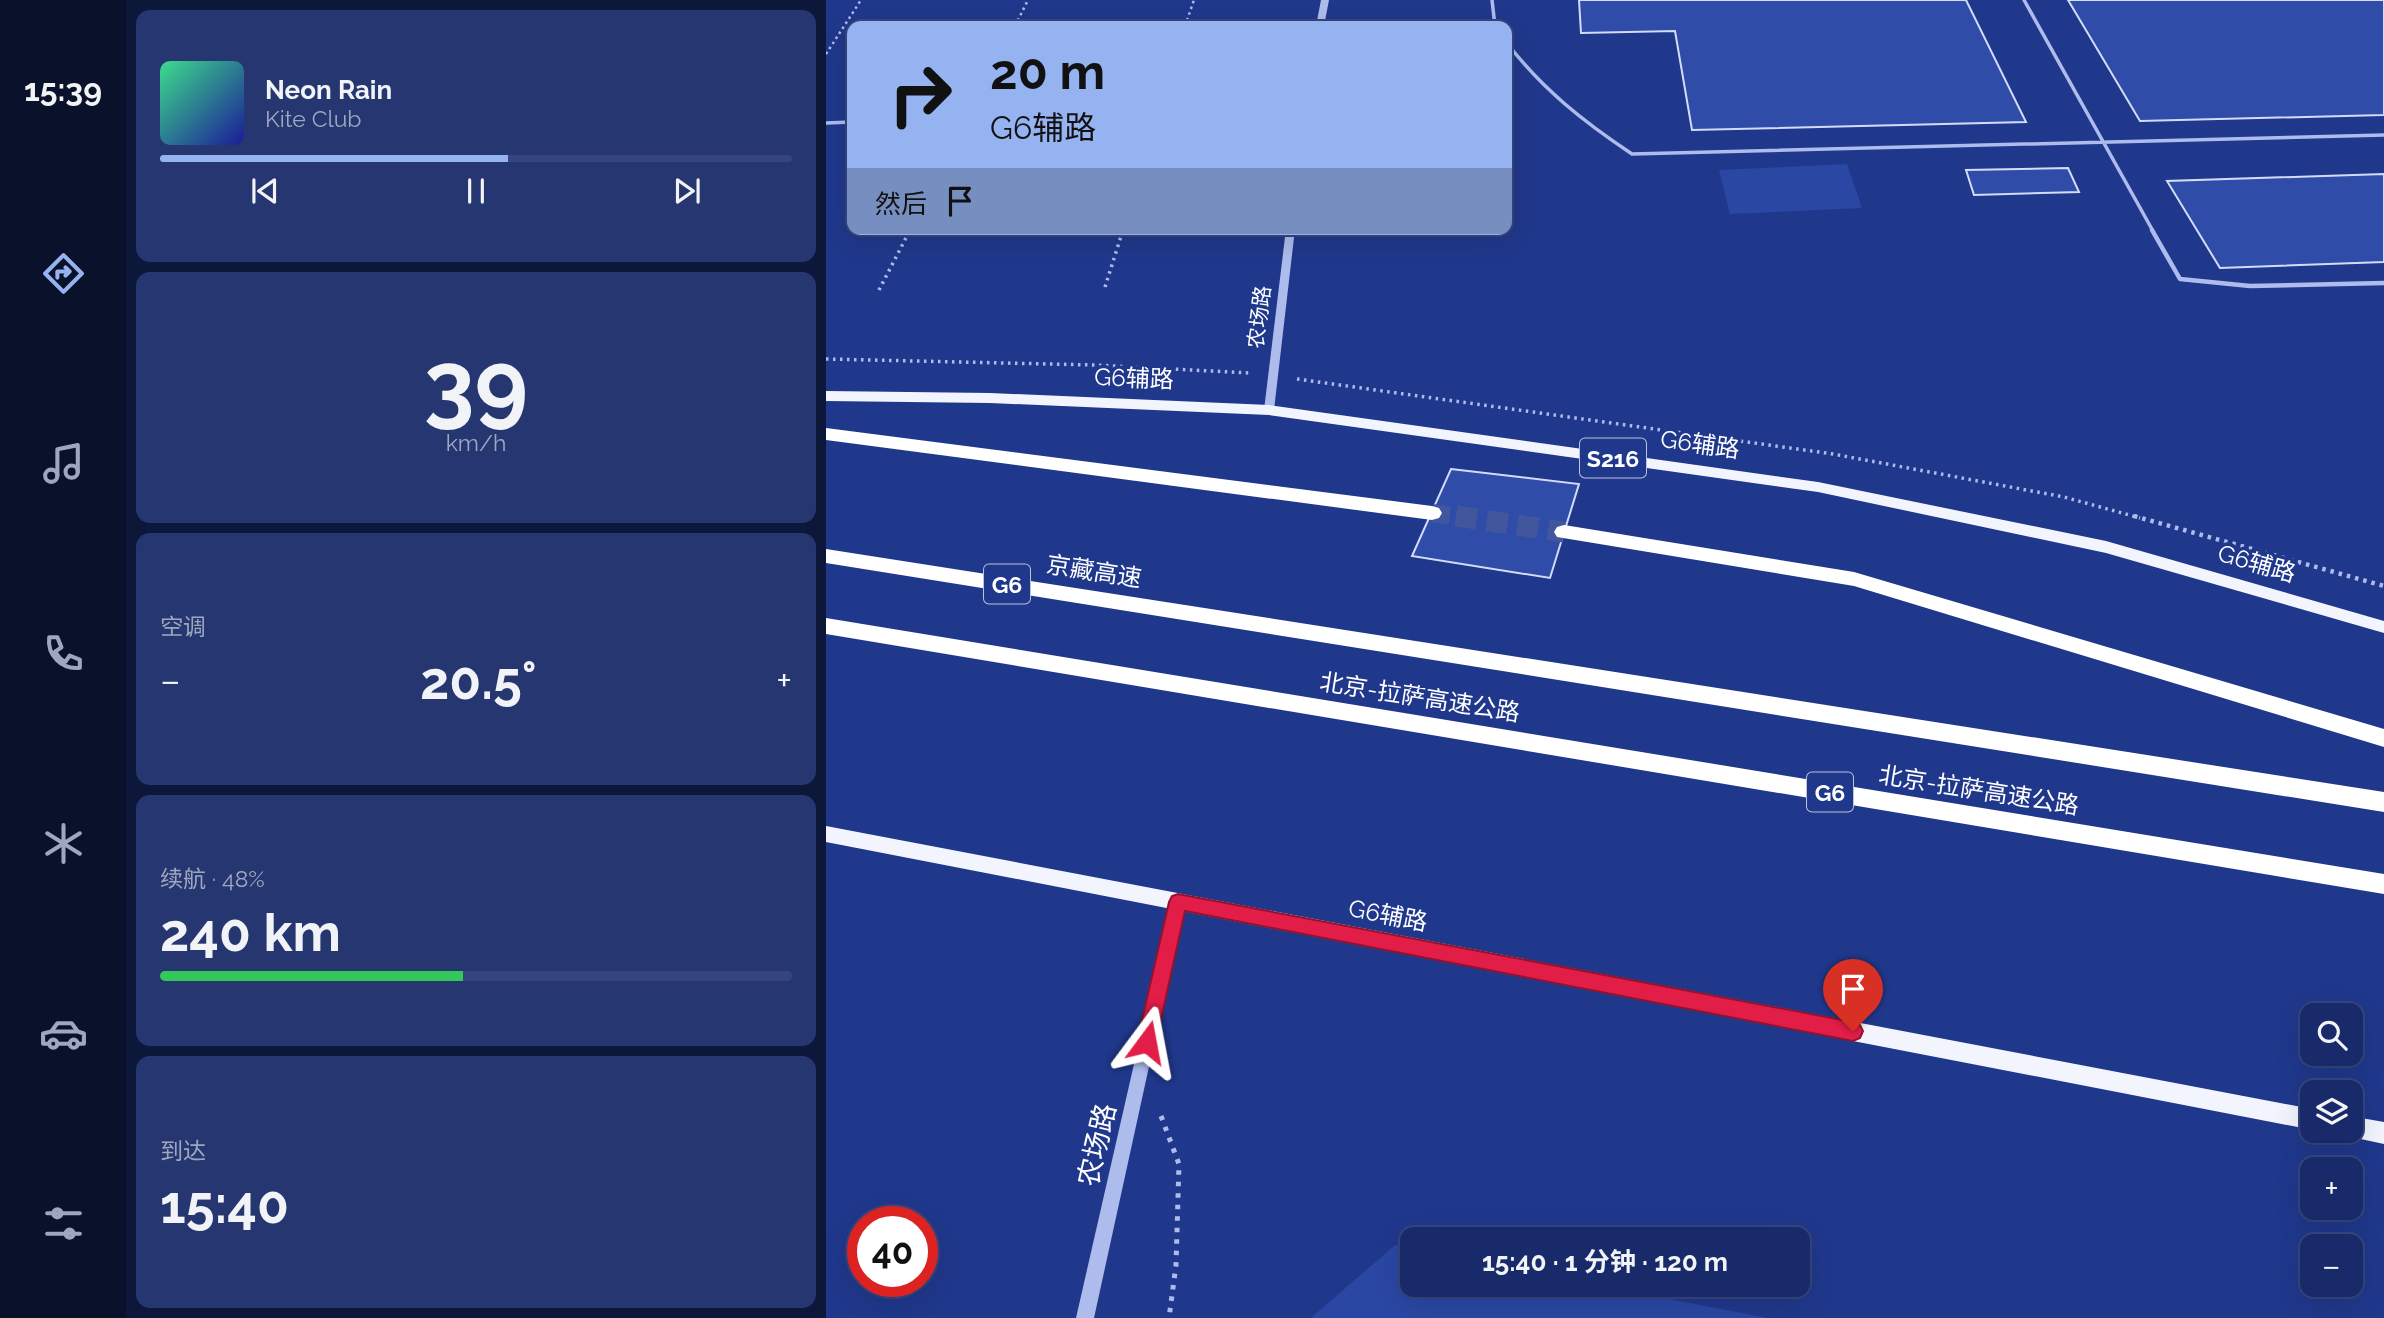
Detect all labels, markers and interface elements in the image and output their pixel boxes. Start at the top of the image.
text: 20 m [990,43,1105,100]
icon: right [875,49,966,140]
text: 15:39 [24,71,102,108]
text: Neon Rain [265,75,392,105]
text: Kite Club [265,105,362,132]
text: G6辅路 [990,109,1096,146]
icon: previous [246,172,284,210]
icon: pause [457,172,495,210]
icon: next [668,172,706,210]
icon: arrive [941,182,979,220]
text: 然后 [875,189,927,219]
icon: directions [39,249,88,298]
street label: 农场路 [1243,284,1275,350]
text: 39 [424,330,528,437]
street label: G6辅路 [1094,362,1174,394]
street label: G6辅路 [1659,424,1741,464]
text: km/h [446,429,506,456]
road number: S216 [1580,438,1646,478]
icon: music [39,439,88,488]
street label: G6辅路 [2215,538,2299,588]
street label: 京藏高速 [1044,549,1144,593]
road number: G6 [984,564,1030,604]
text: 空调 [160,613,206,640]
icon: phone [39,629,88,678]
text: 20.5° [420,650,537,711]
text: − [160,658,180,703]
text: + [776,658,792,703]
street label: 北京-拉萨高速公路 [1318,667,1522,727]
street label: 北京-拉萨高速公路 [1877,760,2081,820]
road number: G6 [1807,772,1853,812]
icon: climate [39,819,88,868]
text: 续航 · 48% [160,865,265,892]
street label: G6辅路 [1346,893,1430,937]
text: 240 km [160,902,341,963]
pin [1823,959,1883,1031]
icon: arrive [1834,970,1872,1008]
map controls [2300,1003,2363,1297]
button: search [2300,1003,2363,1066]
position arrow [1110,1005,1184,1079]
icon: car [39,1009,88,1058]
button: layers [2300,1080,2363,1143]
street label: 农场路 [1071,1100,1123,1190]
text: 到达 [160,1137,206,1164]
button: + [2300,1157,2363,1220]
text: 15:40 [160,1174,289,1235]
icon: filters [39,1199,88,1248]
speed limit sign: 40 [847,1206,938,1297]
button: − [2300,1234,2363,1297]
text: 15:40 · 1 分钟 · 120 m [1482,1247,1728,1277]

